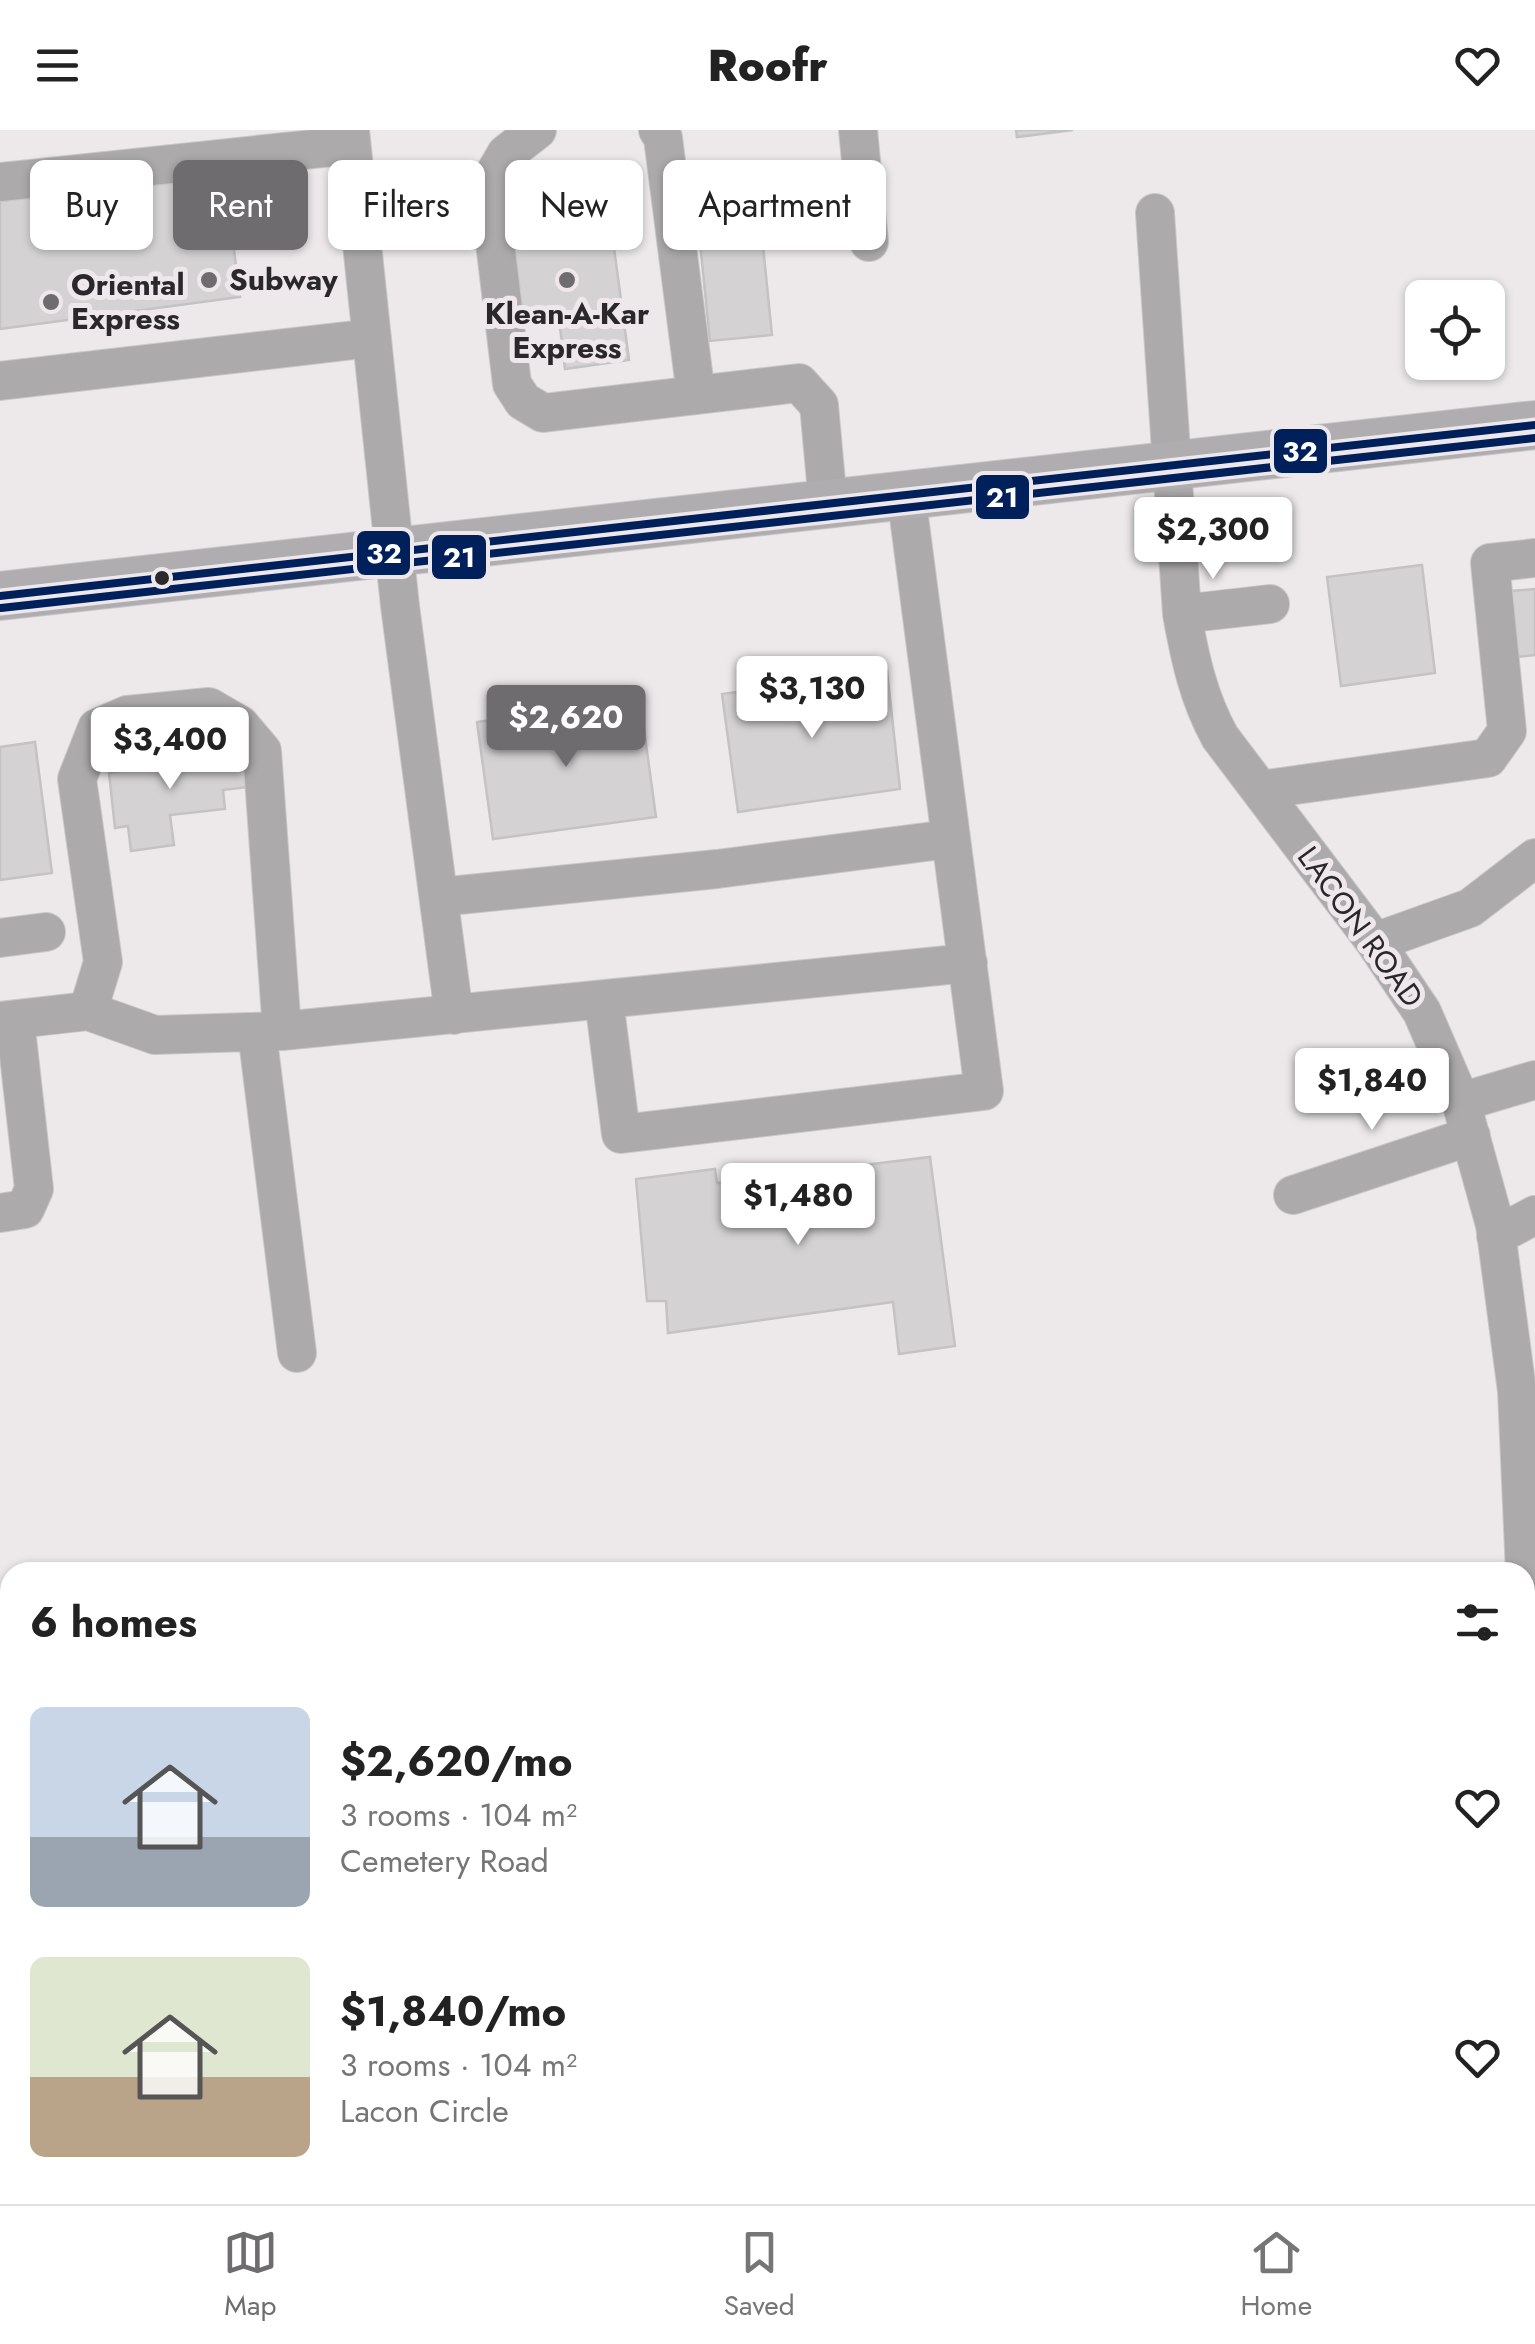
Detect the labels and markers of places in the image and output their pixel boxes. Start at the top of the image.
place label: Subway [229,258,338,301]
place label: Oriental Express [71,263,185,340]
marker: Subway [198,269,220,291]
marker: Klean-A-Kar Express [556,269,578,291]
marker: Oriental Express [40,291,62,313]
place label: Klean-A-Kar Express [485,292,650,369]
pin: $2,300 [1132,497,1294,582]
unlabelled marker [152,568,172,588]
pin: $3,130 [731,656,893,741]
pin: $2,620 [485,685,647,770]
pin: $3,400 [89,707,251,792]
pin: $1,840 [1291,1048,1453,1133]
pin: $1,480 [717,1163,879,1248]

